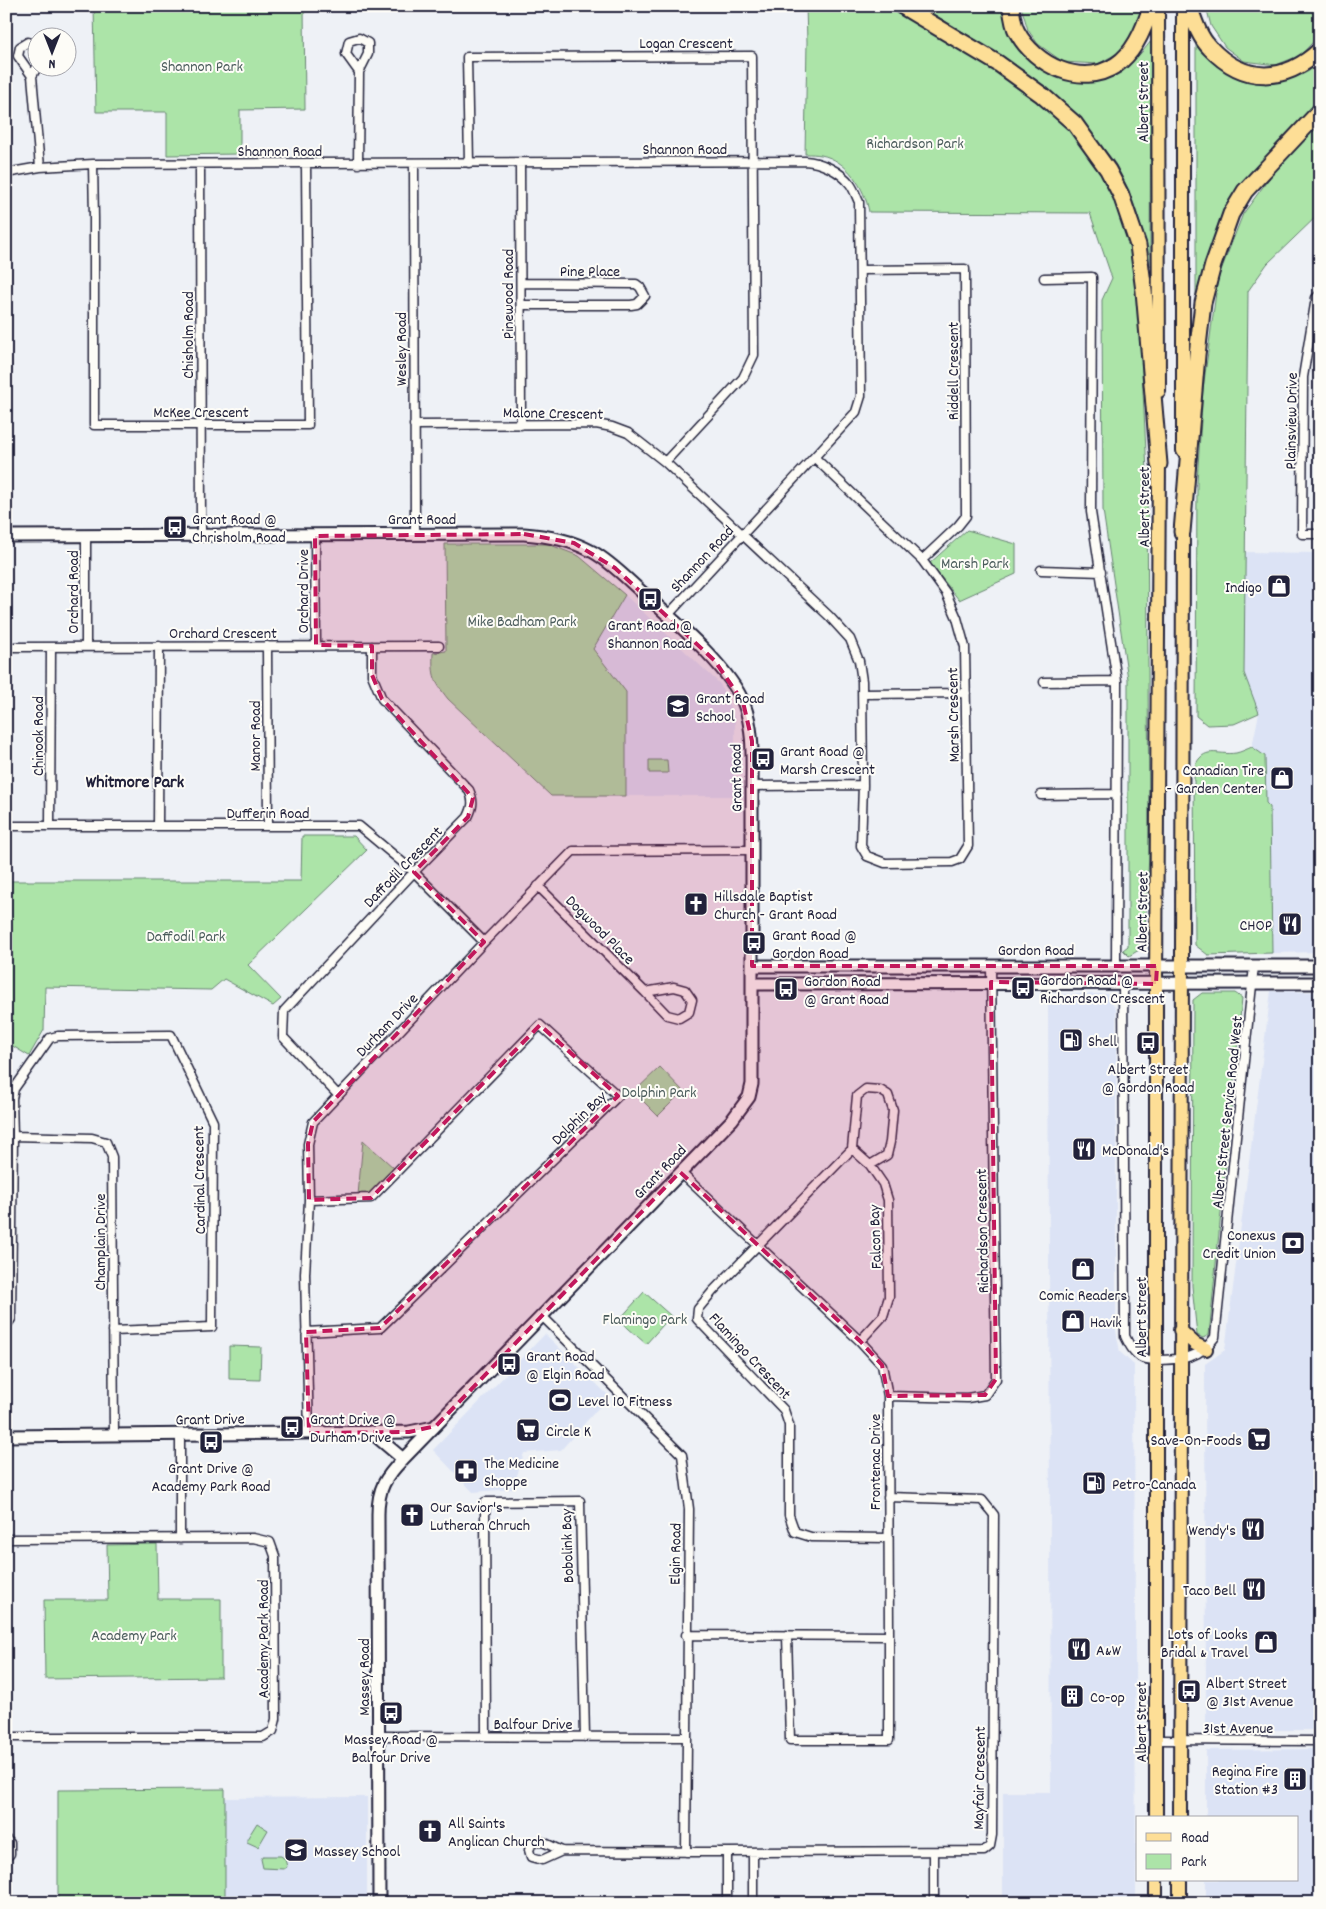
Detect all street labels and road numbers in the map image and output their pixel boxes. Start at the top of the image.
street label: Logan Crescent [639,33,733,56]
street label: Albert Street [1133,61,1156,142]
street label: Shannon Road [643,139,727,162]
street label: Shannon Road [238,141,322,164]
street label: Pinewood Road [498,249,521,339]
street label: Pine Place [560,261,620,284]
street label: Chisholm Road [178,291,201,379]
street label: Wesley Road [391,312,414,386]
street label: Riddell Crescent [943,322,966,420]
street label: Plainsview Drive [1280,372,1305,470]
street label: McKee Crescent [153,402,249,425]
street label: Malone Crescent [503,402,603,427]
street label: Albert Street [1134,466,1157,547]
street label: Grant Road [388,509,456,532]
street label: Shannon Road [666,521,740,599]
street label: Orchard Drive [293,549,316,633]
street label: Orchard Road [63,550,86,634]
street label: Orchard Crescent [169,623,277,646]
street label: Marsh Crescent [942,667,967,763]
street label: Chinook Road [28,696,51,776]
street label: Manor Road [245,701,268,771]
street label: Grant Road [725,744,750,812]
street label: Dufferin Road [227,803,309,826]
street label: Daffodil Crescent [359,822,449,914]
street label: Albert Street [1131,871,1156,953]
street label: Dogwood Place [559,891,639,971]
street label: Gordon Road [998,940,1074,963]
street label: Durham Drive [351,988,424,1063]
street label: Albert Street Service Road West [1207,1015,1250,1210]
street label: Dolphin Bay [547,1086,613,1151]
street label: Cardinal Crescent [188,1125,213,1234]
street label: Grant Road [629,1140,693,1205]
street label: Richardson Crescent [971,1168,996,1294]
street label: Champlain Drive [90,1193,113,1291]
street label: Falcon Bay [864,1204,889,1270]
street label: Albert Street [1131,1276,1154,1357]
street label: Flamingo Crescent [703,1308,796,1406]
street label: Grant Drive [175,1408,245,1433]
street label: Frontenac Drive [865,1414,888,1510]
street label: Bobolink Bay [556,1508,581,1584]
street label: Elgin Road [664,1523,689,1585]
street label: Academy Park Road [253,1579,276,1699]
street label: Massey Road [354,1638,377,1716]
street label: Albert Street [1131,1681,1154,1762]
street label: Balfour Drive [494,1714,572,1737]
street label: 31st Avenue [1203,1718,1273,1741]
street label: Mayfair Crescent [968,1726,993,1830]

